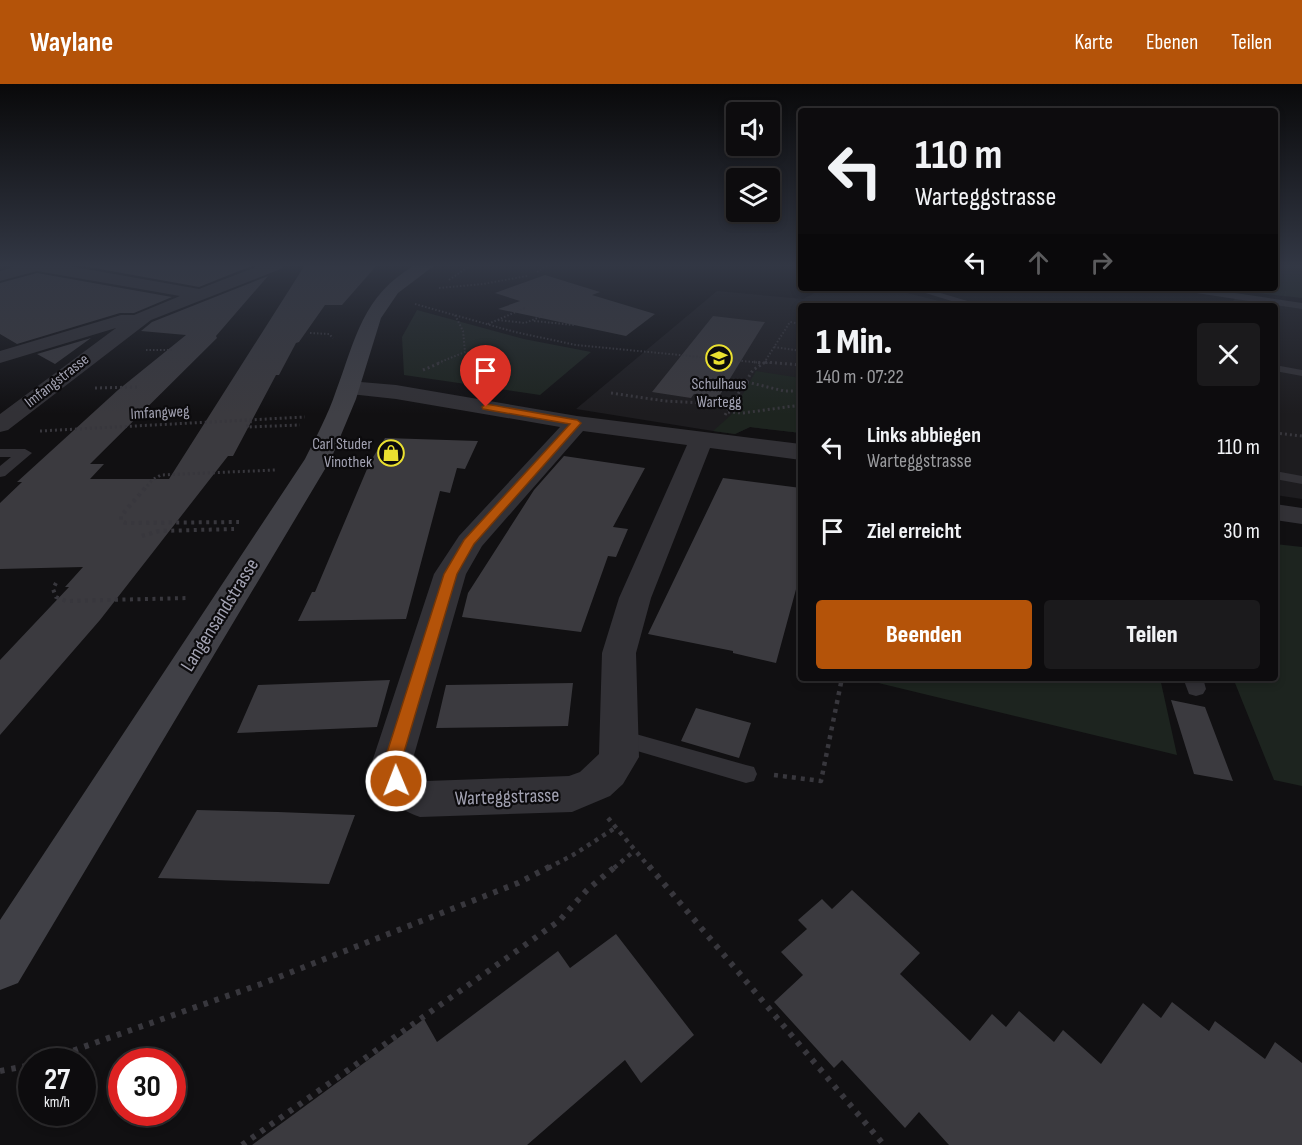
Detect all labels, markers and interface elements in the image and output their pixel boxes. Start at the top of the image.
text: Waylane [30,26,113,59]
text: Karte [1075,30,1113,55]
text: Ebenen [1146,30,1198,55]
text: Teilen [1231,30,1272,55]
map controls [726,102,780,222]
button: sound [726,102,780,156]
text: 110 m [915,130,1002,181]
icon: left [816,132,894,210]
button: layers [726,168,780,222]
text: Warteggstrasse [915,181,1056,213]
icon: left [959,246,992,279]
icon: ahead [1022,246,1055,279]
icon: right [1085,246,1118,279]
text: 1 Min. [816,321,892,364]
button: close [1197,323,1260,386]
school or university icon: Schulhaus Wartegg [704,343,734,373]
pin [460,345,511,407]
street label: Imfangstrasse [21,350,93,412]
icon: arrive [469,354,502,387]
text: 140 m · 07:22 [816,365,904,389]
place label: Schulhaus Wartegg [691,375,747,412]
street label: Imfangweg [130,402,190,424]
text: Links abbiegen [867,422,981,449]
icon: left [816,431,849,464]
text: 110 m [1217,434,1260,461]
place label: Carl Studer Vinothek [312,435,372,472]
shop icon: Carl Studer Vinothek [376,438,406,468]
text: Warteggstrasse [867,449,972,473]
icon: arrive [816,515,849,548]
text: Ziel erreicht [867,518,962,545]
text: 30 m [1223,518,1260,545]
street label: Langensandstrasse [176,554,264,676]
button: Beenden [816,600,1032,669]
button: Teilen [1044,600,1260,669]
position arrow [364,749,428,813]
street label: Warteggstrasse [454,783,560,811]
speed limit sign: 30 [108,1048,186,1126]
text: 27 [44,1062,70,1098]
text: km/h [44,1093,70,1112]

